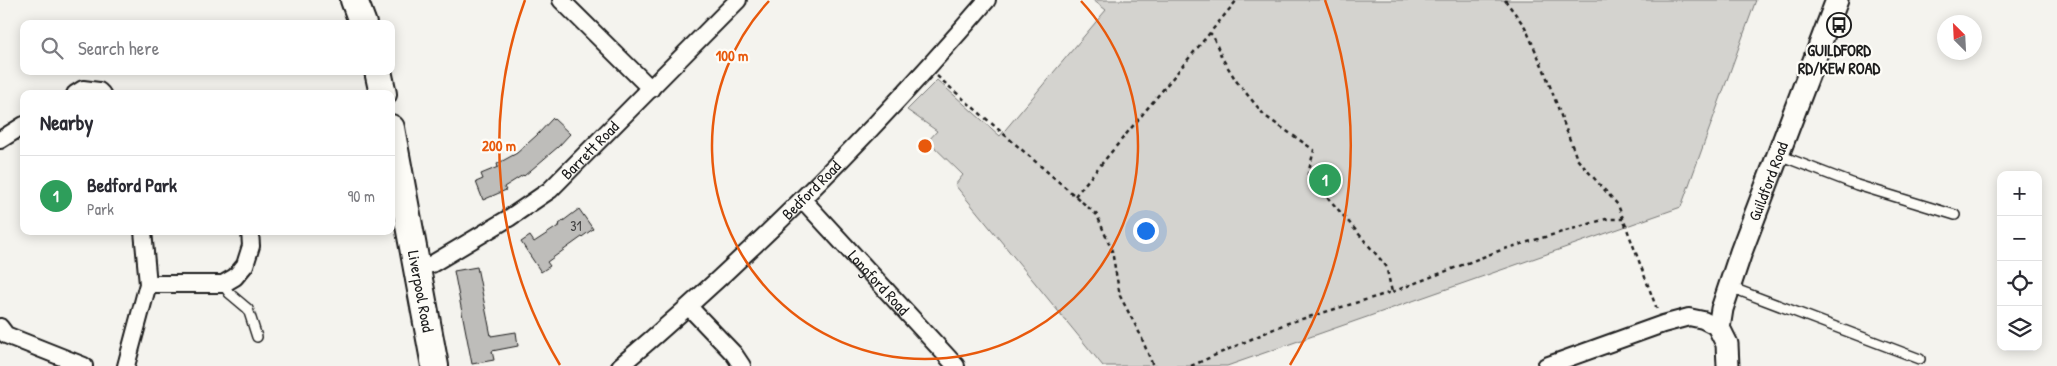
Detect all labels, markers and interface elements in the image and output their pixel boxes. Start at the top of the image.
bus stop icon: GUILDFORD RD/KEW ROAD [1826,12,1852,38]
north arrow [1937,15,1982,60]
search box [20,20,395,75]
icon: search [38,34,66,62]
text: Search here [78,35,159,61]
place label: GUILDFORD RD/KEW ROAD [1798,39,1880,79]
text: 100 m [716,45,748,66]
text: Nearby [40,108,93,137]
street label: Barrett Road [556,116,624,184]
text: 200 m [482,135,516,156]
centre of rings [916,137,934,155]
street label: Guildford Road [1743,139,1793,224]
street label: Bedford Road [777,155,846,224]
pin: 1 [1309,161,1341,199]
map controls [1997,171,2042,351]
button: + [1997,171,2042,216]
text: Bedford Park [87,172,177,198]
text: 1 [53,185,59,207]
text: 90 m [347,185,375,207]
text: Park [87,198,114,220]
house number: 31 [570,216,582,235]
button: − [1997,216,2042,261]
your location [1133,218,1159,244]
street label: Longford Road [843,245,915,320]
street label: Liverpool Road [403,249,439,334]
button: locate [1997,261,2042,306]
button: layers [1997,306,2042,351]

